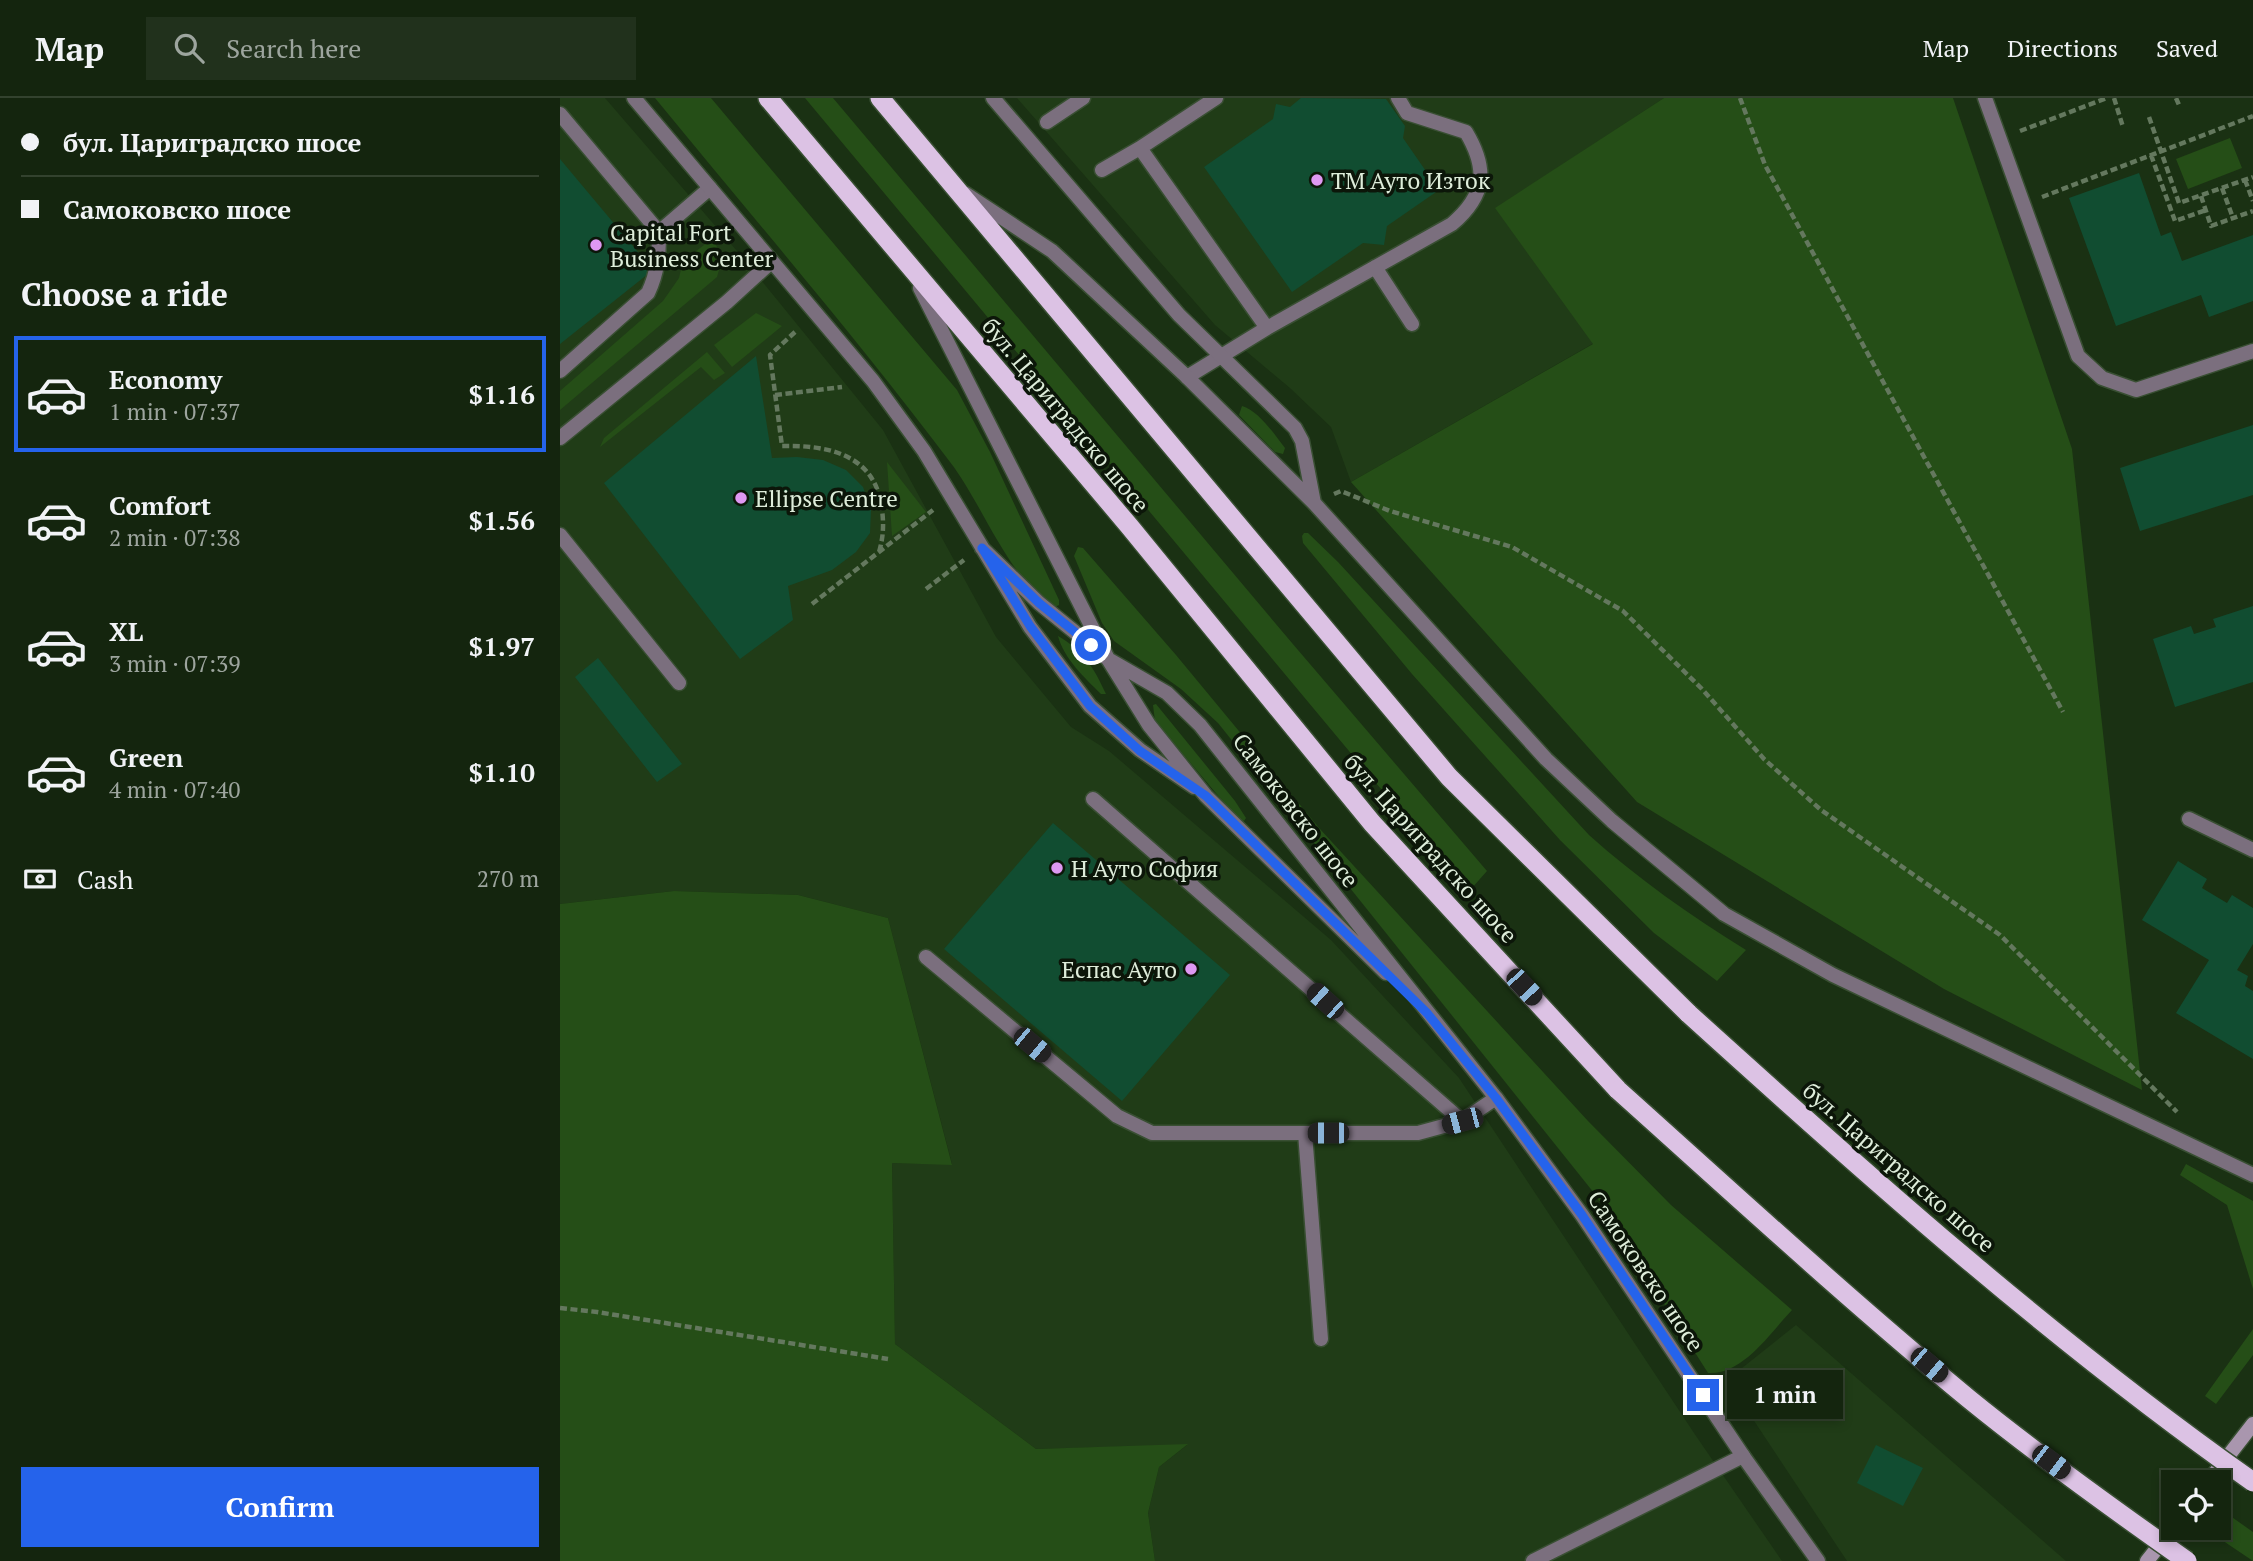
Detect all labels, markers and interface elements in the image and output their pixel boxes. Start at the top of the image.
search box [146,17,636,80]
text: Map [35,27,104,70]
icon: search [170,29,208,67]
text: Search here [226,31,361,65]
text: Map [1923,32,1969,64]
text: Directions [2007,32,2118,64]
text: Saved [2156,32,2218,64]
text: бул. Цариградско шосе [63,125,362,159]
place label: ТМ Ауто Изток [1331,165,1491,196]
marker: ТМ Ауто Изток [1309,172,1325,188]
text: Самоковско шосе [63,192,291,226]
place label: Capital Fort Business Center [610,217,774,274]
marker: Capital Fort Business Center [588,237,604,253]
text: Choose a ride [21,273,228,315]
street label: бул. Цариградско шосе [975,311,1157,519]
text: Economy [109,362,222,396]
icon: car [25,363,88,426]
text: $1.16 [469,377,535,411]
text: 1 min · 07:37 [109,396,241,427]
place label: Ellipse Centre [755,483,898,514]
text: Comfort [109,488,211,522]
icon: car [25,489,88,552]
marker: Ellipse Centre [733,490,749,506]
text: $1.56 [469,503,535,537]
text: 2 min · 07:38 [109,522,241,553]
text: XL [109,614,143,648]
icon: car [25,615,88,678]
text: $1.97 [469,629,535,663]
route start [1075,629,1107,661]
text: 3 min · 07:39 [109,648,241,679]
street label: Самоковско шосе [1226,726,1366,894]
text: Green [109,740,183,774]
icon: car [25,741,88,804]
street label: бул. Цариградско шосе [1338,747,1524,949]
text: $1.10 [469,755,535,789]
text: 4 min · 07:40 [109,774,241,805]
place label: Н Ауто София [1071,853,1218,884]
icon: cash [21,860,59,898]
marker: Н Ауто София [1049,860,1065,876]
text: Cash [77,862,133,896]
text: 270 m [477,863,539,894]
place label: Еспас Ауто [1062,954,1177,985]
marker: Еспас Ауто [1183,961,1199,977]
car [1502,964,1547,1010]
car [1303,979,1348,1023]
car [1010,1023,1055,1067]
street label: бул. Цариградско шосе [1796,1075,2002,1259]
car [1439,1105,1486,1137]
car [1308,1123,1350,1144]
street label: Самоковско шосе [1581,1184,1711,1358]
car [1907,1343,1952,1387]
callout: 1 min [1728,1370,1843,1420]
route end [1687,1379,1719,1411]
text: 1 min [1754,1379,1816,1410]
car [2028,1441,2075,1483]
button: Confirm [21,1467,539,1547]
map controls [2161,1470,2231,1540]
button: locate [2161,1470,2231,1540]

